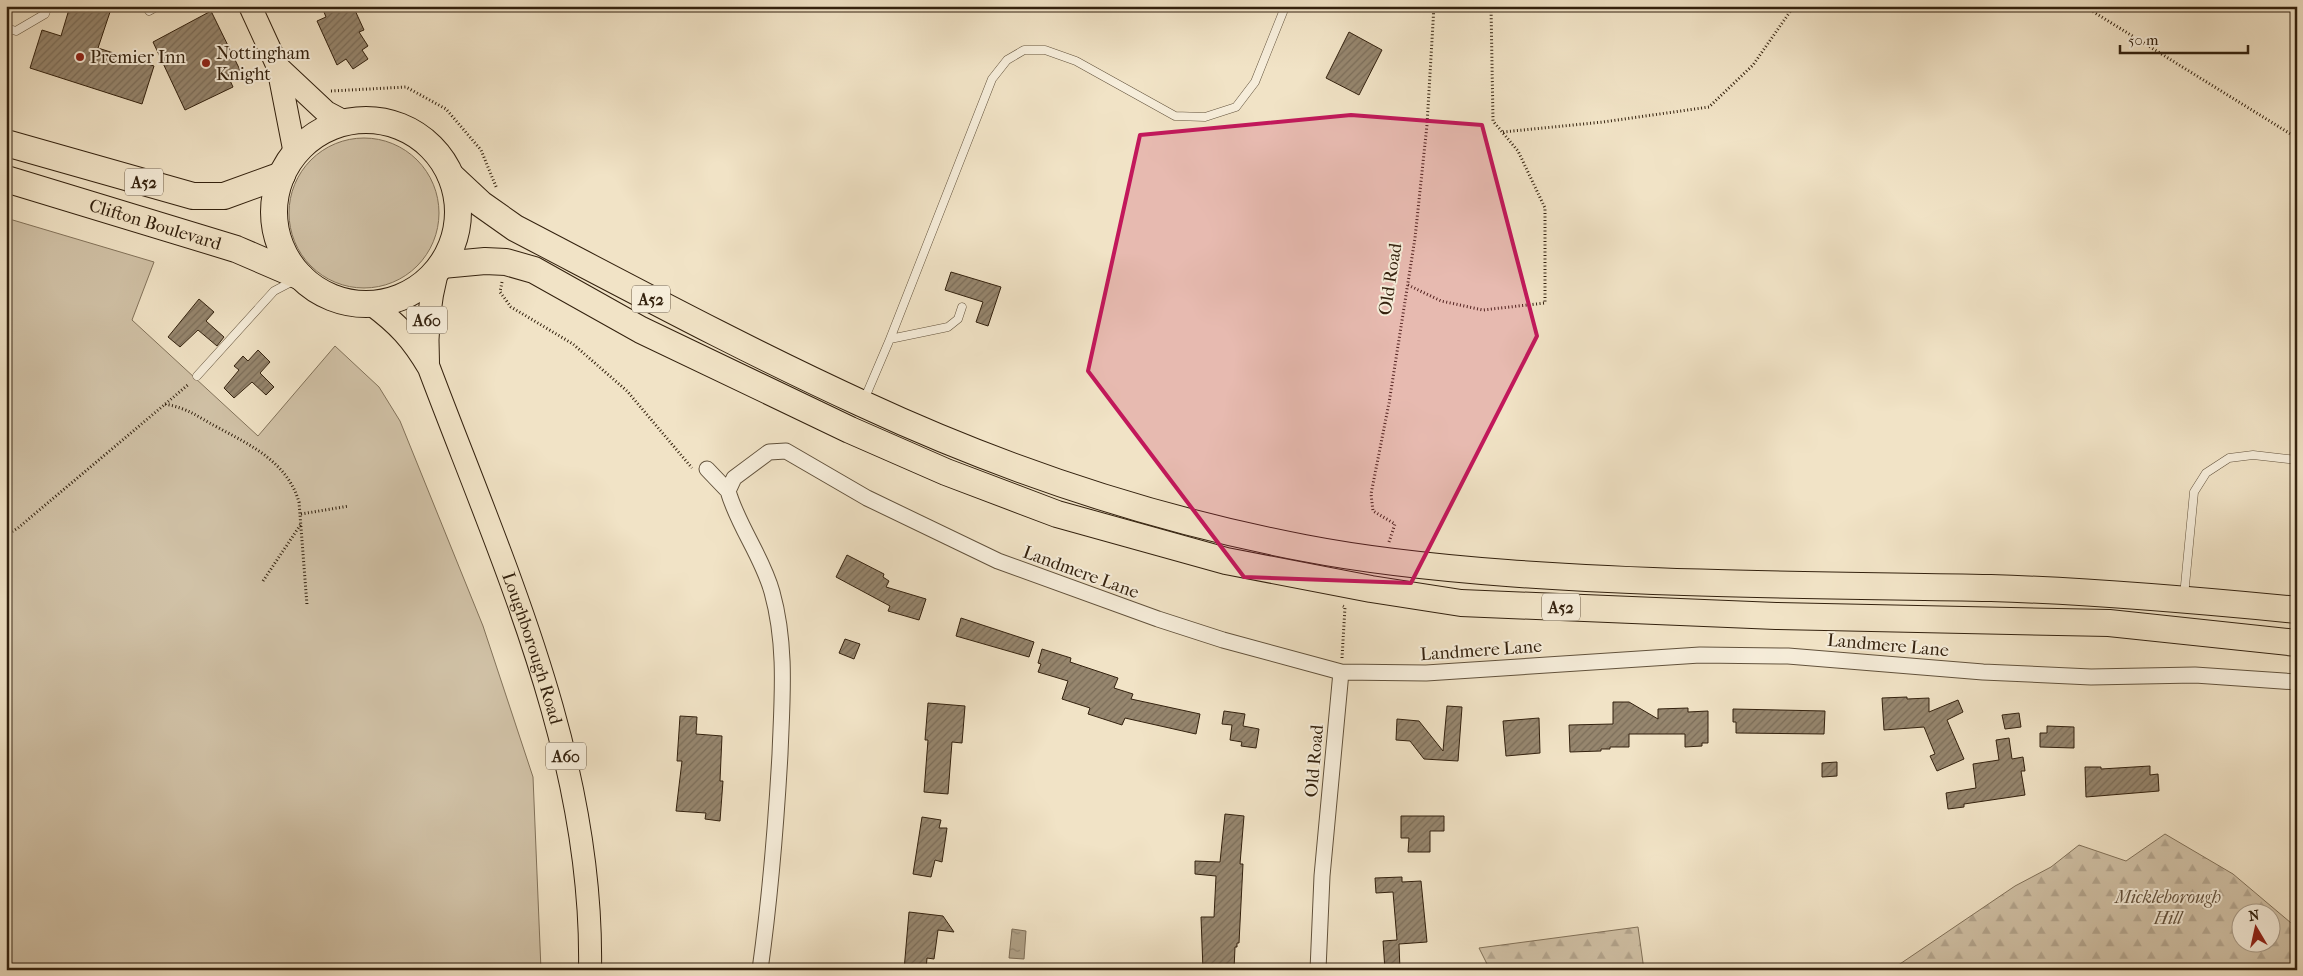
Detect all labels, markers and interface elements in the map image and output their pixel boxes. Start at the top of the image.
scale bar [2120,22,2248,54]
text: 50 m [2128,31,2159,49]
place label: Nottingham Knight [216,43,310,85]
place label: Premier Inn [90,47,186,68]
marker: Premier Inn [74,51,86,63]
marker: Nottingham Knight [200,57,212,69]
road number: A52 [125,168,163,196]
street label: Clifton Boulevard [86,195,224,255]
street label: Old Road [1374,241,1407,317]
road number: A52 [632,286,670,312]
road number: A60 [407,306,447,334]
street label: Landmere Lane [1020,542,1142,603]
street label: Loughborough Road [497,570,566,727]
road number: A52 [1542,594,1580,620]
street label: Landmere Lane [1826,630,1950,661]
street label: Landmere Lane [1419,636,1543,665]
street label: Old Road [1301,724,1328,798]
road number: A60 [546,742,586,769]
park label: Mickleborough Hill [2113,887,2221,929]
north arrow [2230,904,2280,954]
text: N [2247,906,2261,925]

